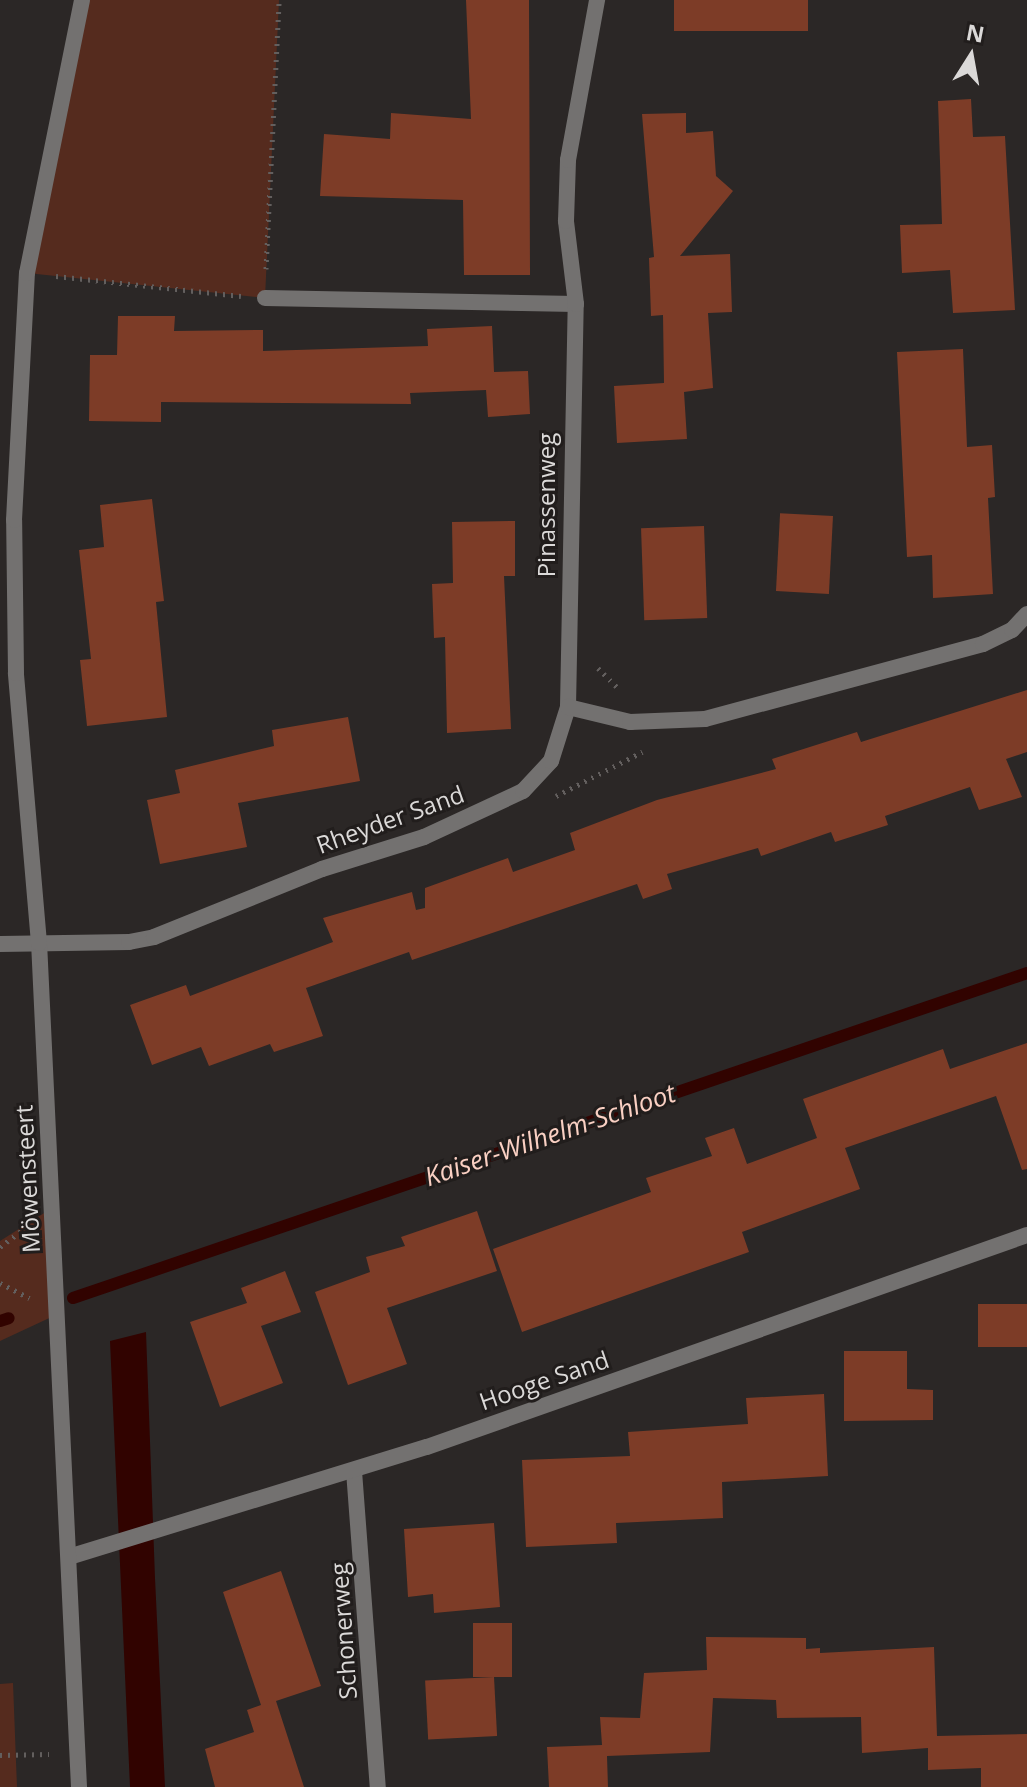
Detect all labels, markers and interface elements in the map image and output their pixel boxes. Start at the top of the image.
north arrow [931,16,1011,96]
text: N [964,16,987,49]
street label: Pinassenweg [532,433,560,577]
street label: Rheyder Sand [312,779,468,859]
water label: Kaiser-Wilhelm-Schloot [420,1077,680,1193]
street label: Möwensteert [9,1104,45,1254]
street label: Hooge Sand [475,1344,613,1416]
street label: Schonerweg [324,1562,362,1700]

